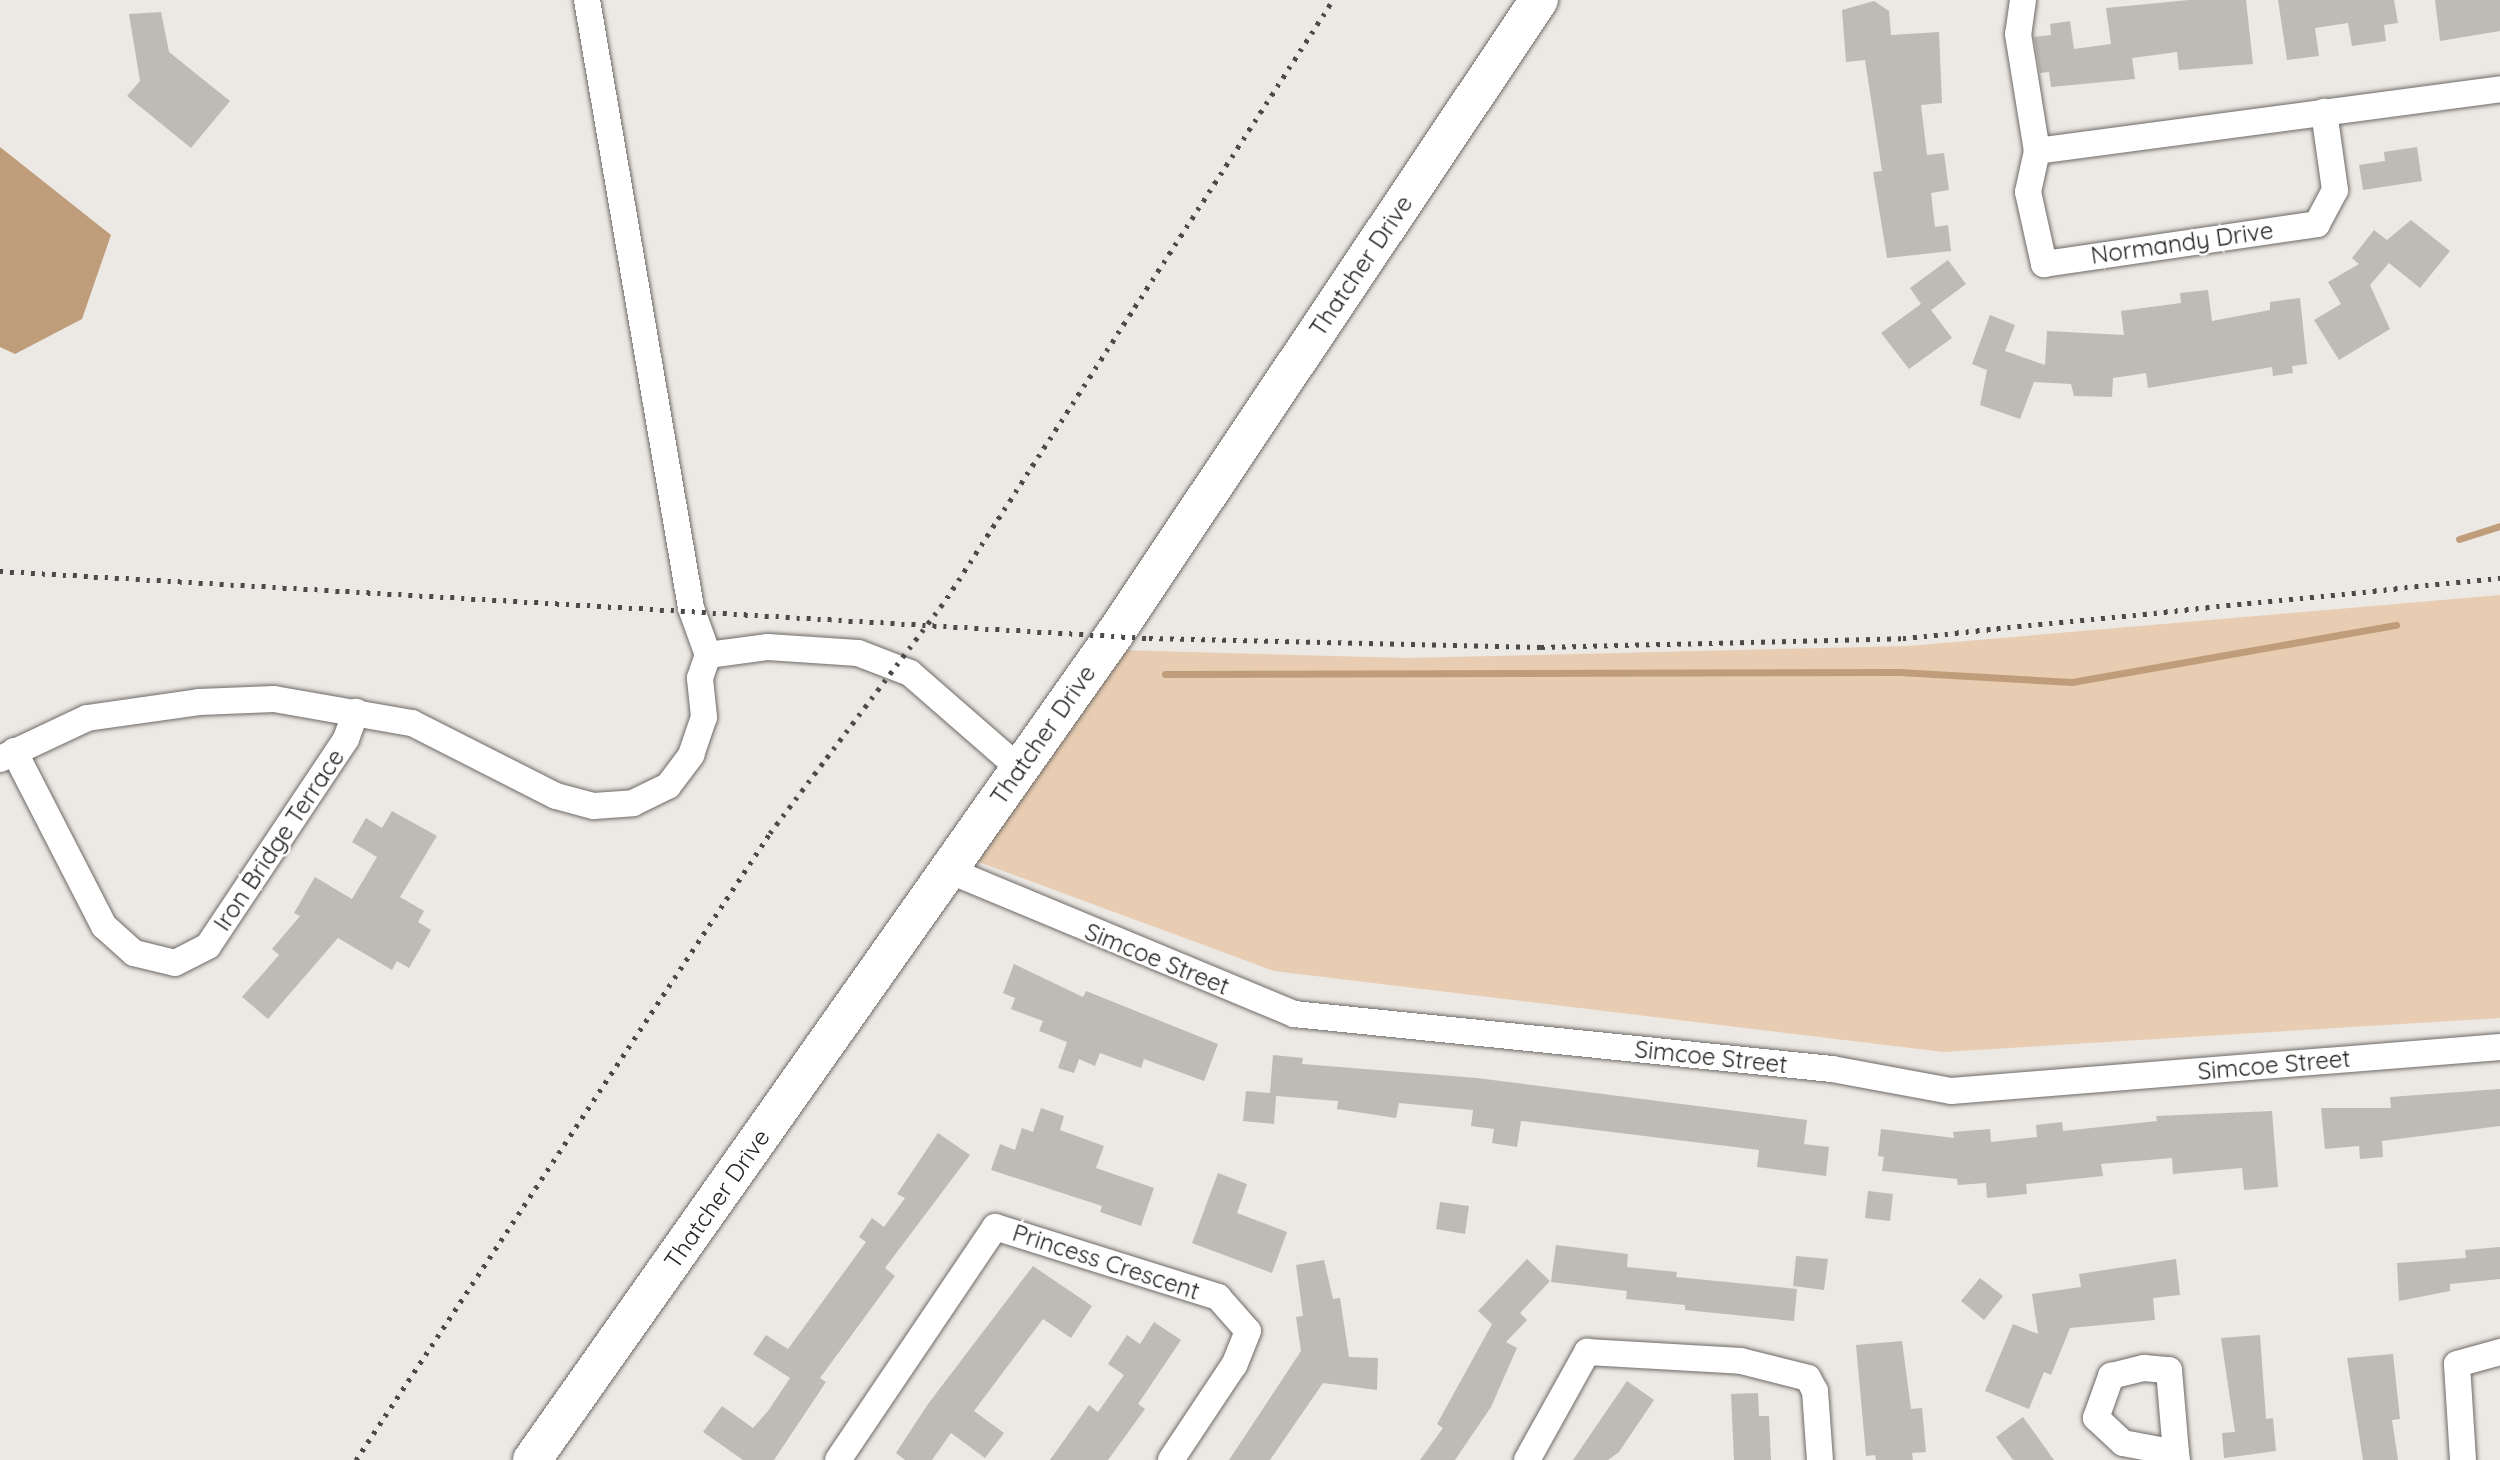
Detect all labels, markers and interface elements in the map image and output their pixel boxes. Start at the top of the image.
street label: Thatcher Drive [1303,190,1419,342]
street label: Normandy Drive [2089,216,2275,270]
street label: Thatcher Drive [984,660,1102,810]
street label: Iron Bridge Terrace [208,744,350,936]
street label: Simcoe Street [1081,917,1233,1001]
street label: Simcoe Street [1633,1035,1789,1079]
street label: Simcoe Street [2196,1044,2352,1086]
street label: Thatcher Drive [658,1124,776,1274]
street label: Princess Crescent [1009,1218,1203,1306]

